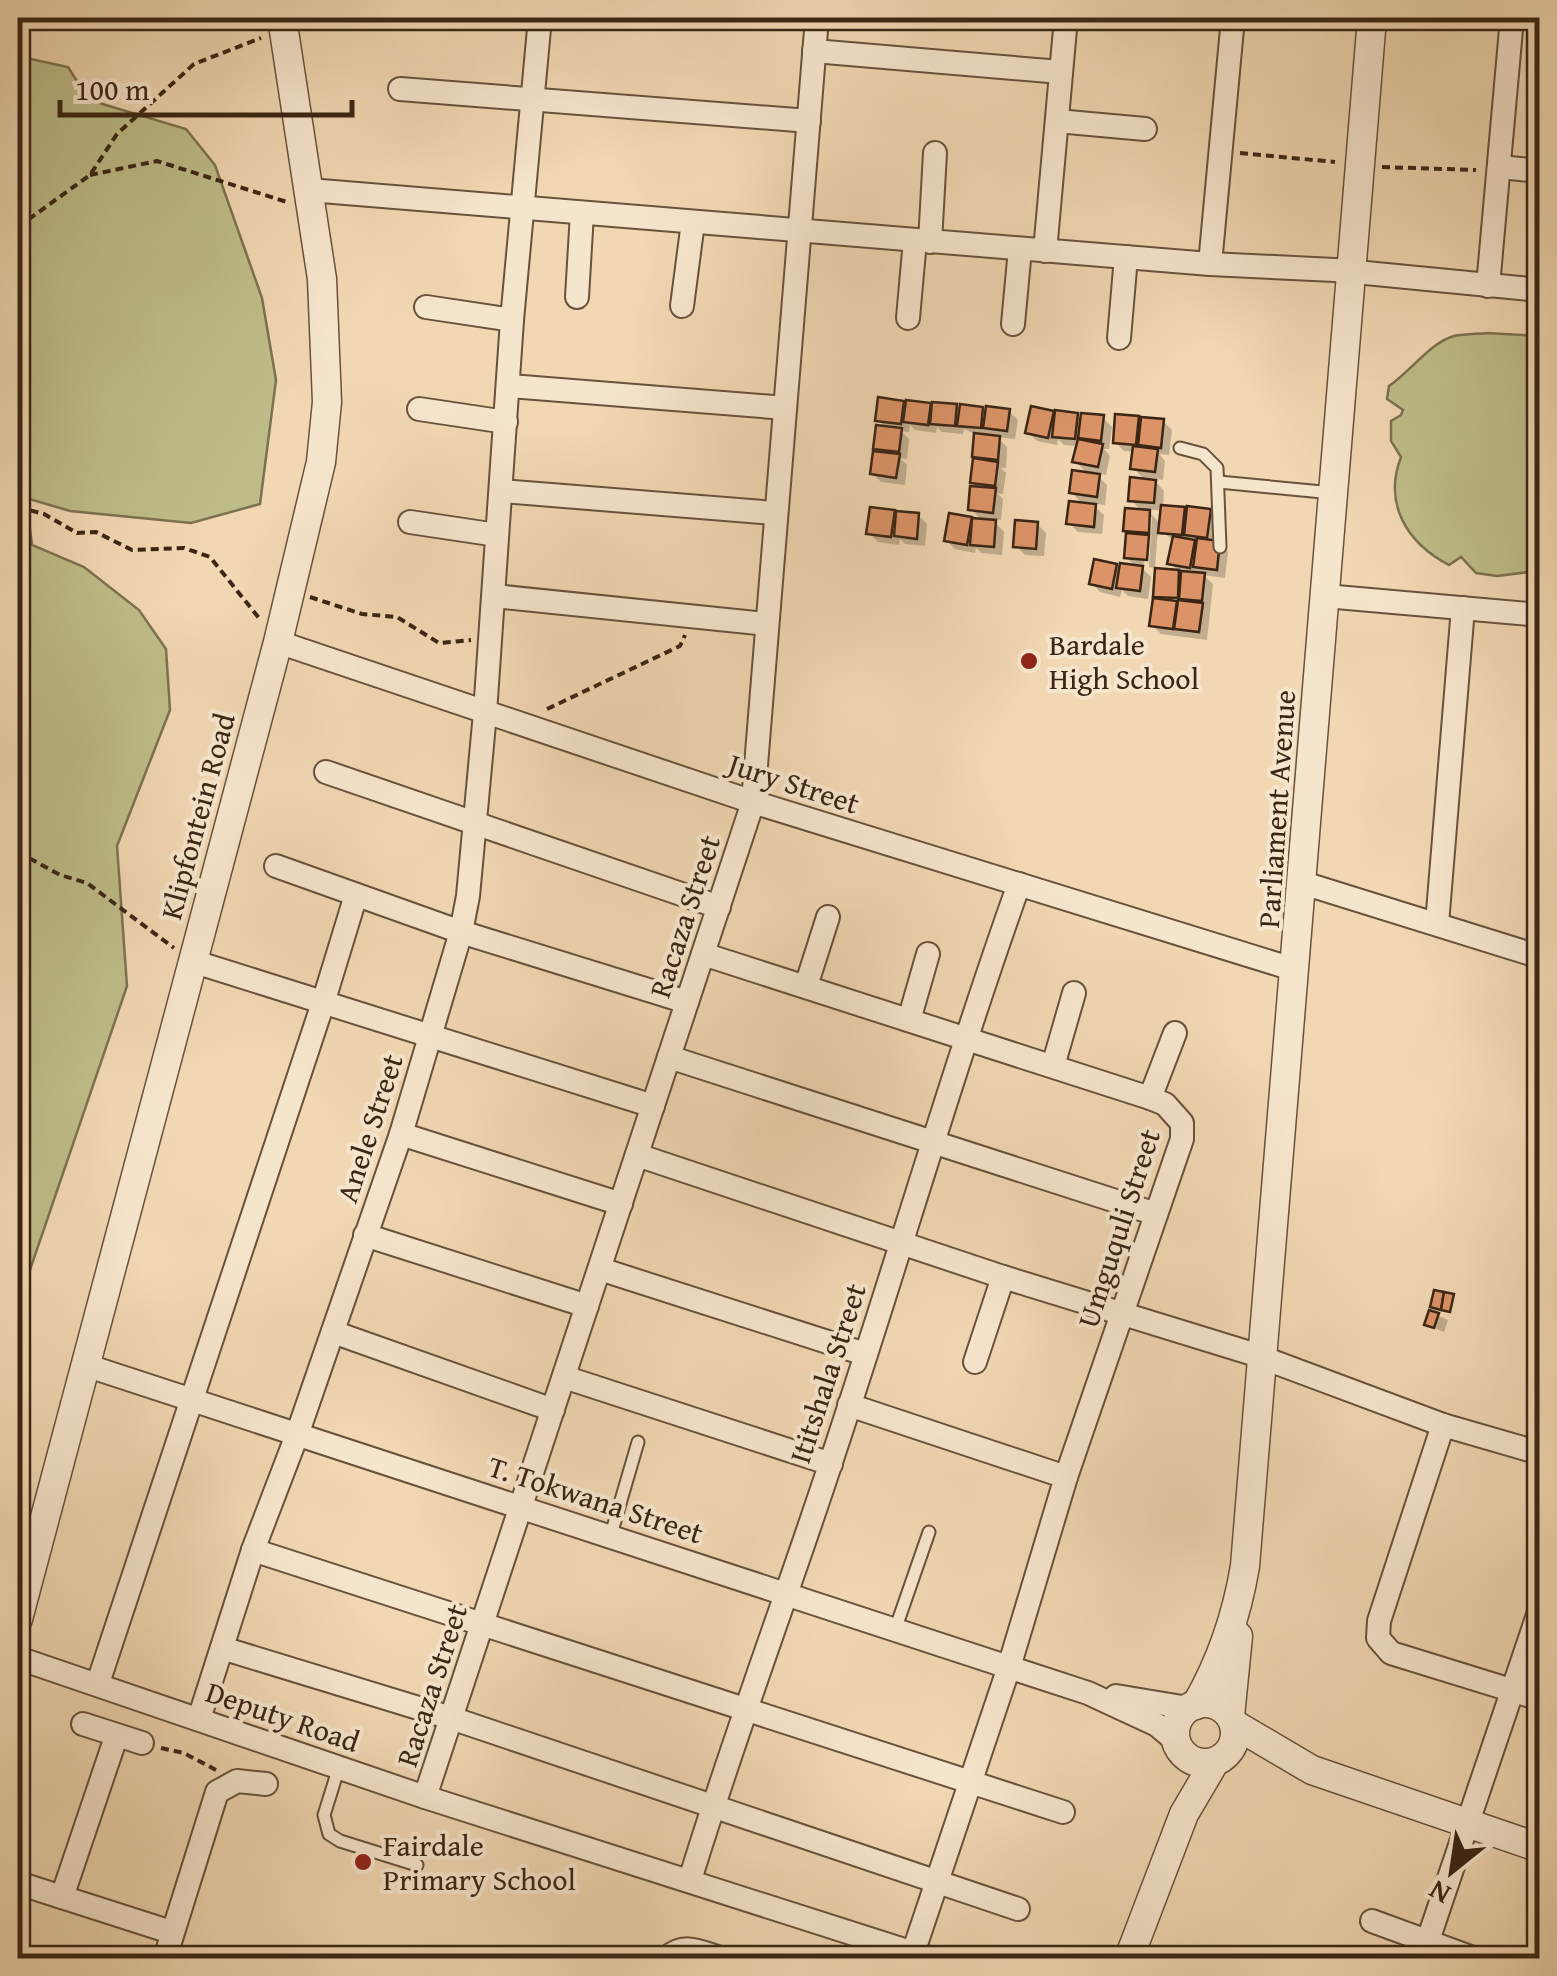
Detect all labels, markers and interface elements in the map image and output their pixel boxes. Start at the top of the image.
scale bar [60,55,352,117]
text: 100 m [75,67,150,111]
place label: Bardale High School [1049,622,1199,700]
marker: Bardale High School [1018,650,1040,672]
street label: Parliament Avenue [1246,688,1306,930]
street label: Klipfontein Road [148,708,246,924]
street label: Jury Street [719,740,866,825]
street label: Racaza Street [637,829,731,1003]
street label: Anele Street [324,1048,414,1208]
street label: Umguquli Street [1065,1122,1171,1333]
street label: Ititshala Street [777,1277,877,1469]
street label: T. Tokwana Street [483,1444,709,1555]
street label: Racaza Street [384,1598,478,1772]
street label: Deputy Road [200,1669,366,1763]
north arrow [1402,1821,1502,1921]
place label: Fairdale Primary School [383,1823,576,1901]
marker: Fairdale Primary School [352,1851,374,1873]
text: N [1421,1871,1458,1916]

